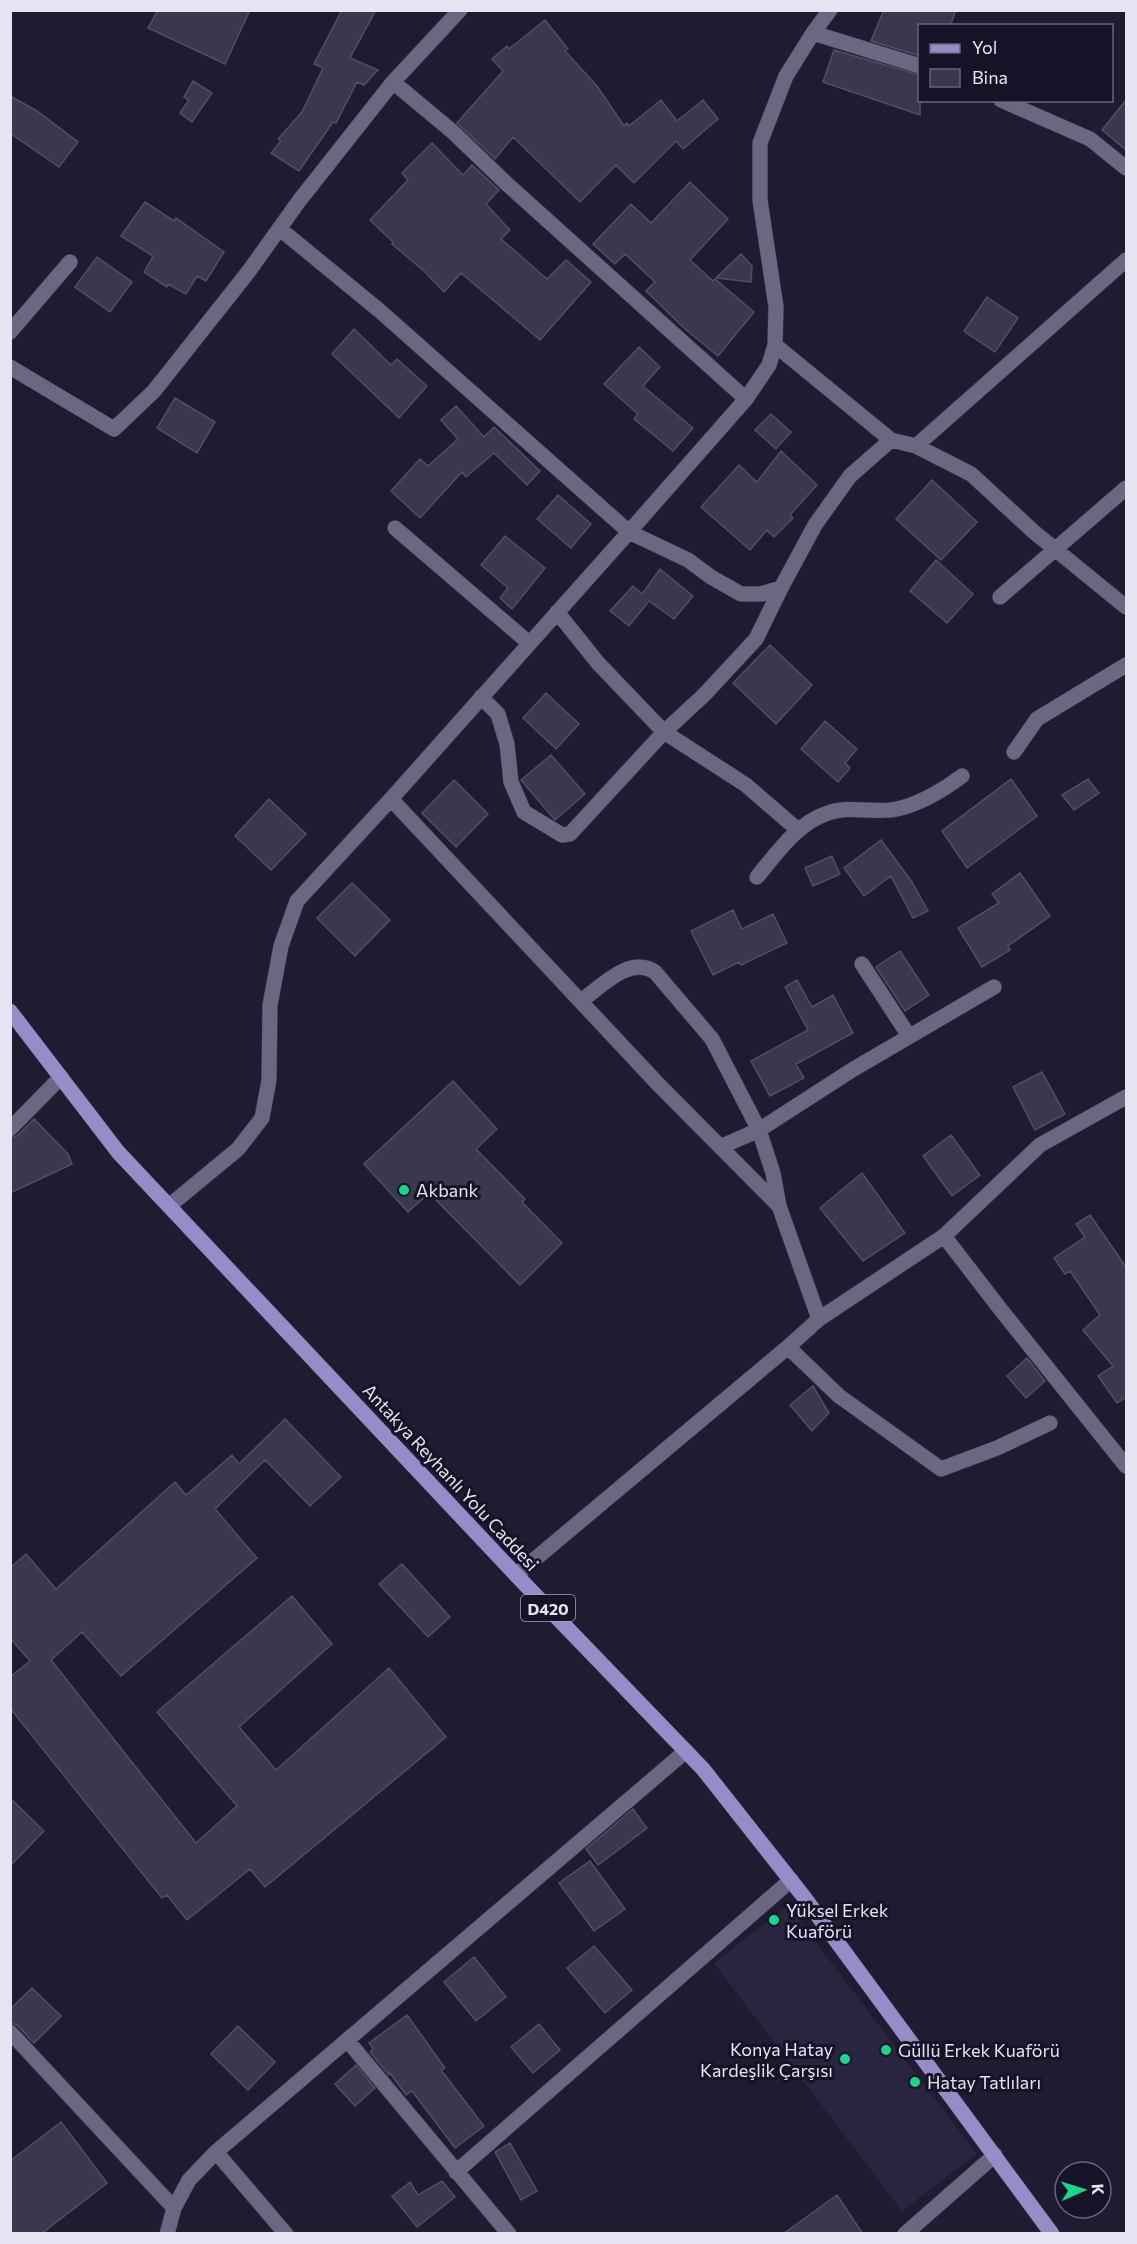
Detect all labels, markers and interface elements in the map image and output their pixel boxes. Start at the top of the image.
legend [918,24,1113,102]
text: Yol [972,36,997,58]
text: Bina [972,66,1008,88]
place label: Akbank [416,1179,479,1201]
marker: Akbank [397,1183,411,1197]
street label: Antakya Reyhanlı Yolu Caddesi [358,1379,544,1575]
road number: D420 [521,1595,575,1621]
place label: Yüksel Erkek Kuaförü [786,1899,889,1942]
marker: Yüksel Erkek Kuaförü [767,1913,781,1927]
place label: Konya Hatay Kardeşlik Çarşısı [700,2038,833,2081]
place label: Güllü Erkek Kuaförü [898,2039,1060,2061]
marker: Güllü Erkek Kuaförü [879,2043,893,2057]
marker: Konya Hatay Kardeşlik Çarşısı [838,2052,852,2066]
place label: Hatay Tatlıları [927,2071,1041,2093]
marker: Hatay Tatlıları [908,2075,922,2089]
north arrow [1053,2160,1113,2220]
text: K [1089,2183,1108,2195]

